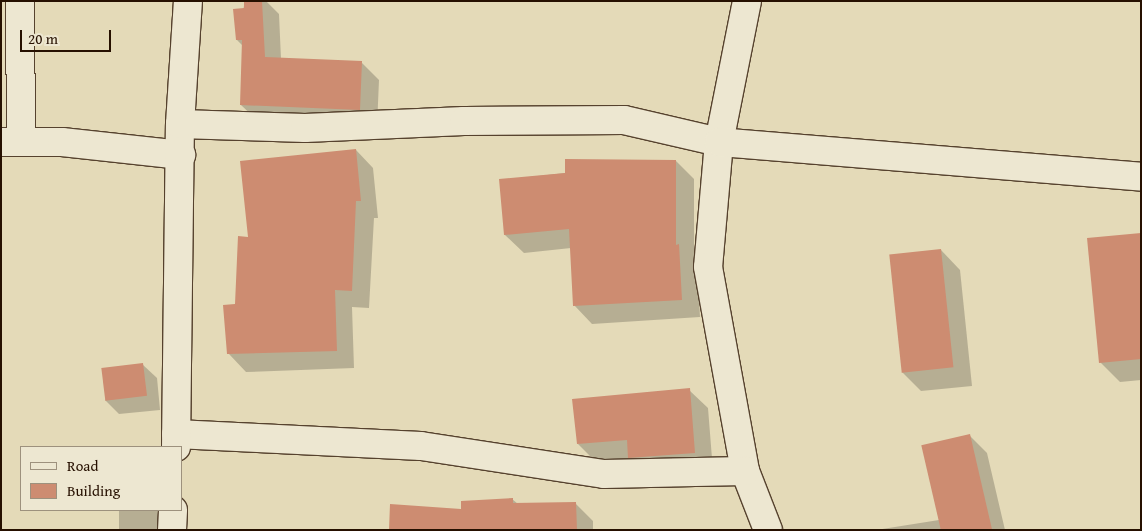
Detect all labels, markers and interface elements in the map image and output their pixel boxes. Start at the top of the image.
scale bar [22,20,114,52]
text: 20 m [28,28,58,49]
legend [20,446,182,511]
text: Road [67,455,98,476]
text: Building [67,480,120,501]

